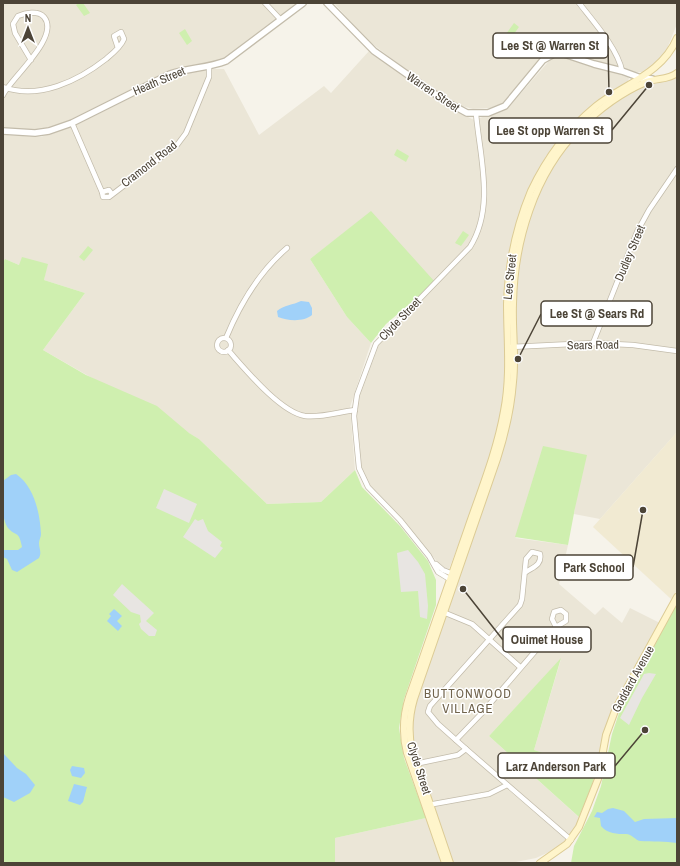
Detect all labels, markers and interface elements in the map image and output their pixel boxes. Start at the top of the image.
north arrow [8,8,48,48]
text: N [25,11,31,25]
callout: Lee St @ Warren St [493,33,608,58]
text: Lee St @ Warren St [501,37,600,54]
street label: Heath Street [130,63,188,99]
street label: Warren Street [403,68,463,116]
callout: Lee St opp Warren St [489,118,612,143]
text: Lee St opp Warren St [496,122,604,139]
street label: Cramond Road [118,137,180,191]
street label: Dudley Street [611,222,649,284]
street label: Lee Street [500,253,520,300]
street label: Clyde Street [375,294,425,344]
callout: Lee St @ Sears Rd [541,301,652,326]
text: Lee St @ Sears Rd [550,305,644,322]
street label: Sears Road [567,337,619,353]
callout: Park School [555,555,633,580]
text: Park School [563,559,625,576]
callout: Ouimet House [503,627,591,652]
text: Ouimet House [511,631,583,648]
street label: Goddard Avenue [608,643,658,715]
district label: BUTTONWOOD VILLAGE [424,685,512,717]
street label: Clyde Street [403,740,435,796]
callout: Larz Anderson Park [498,753,615,778]
text: Larz Anderson Park [506,758,606,775]

